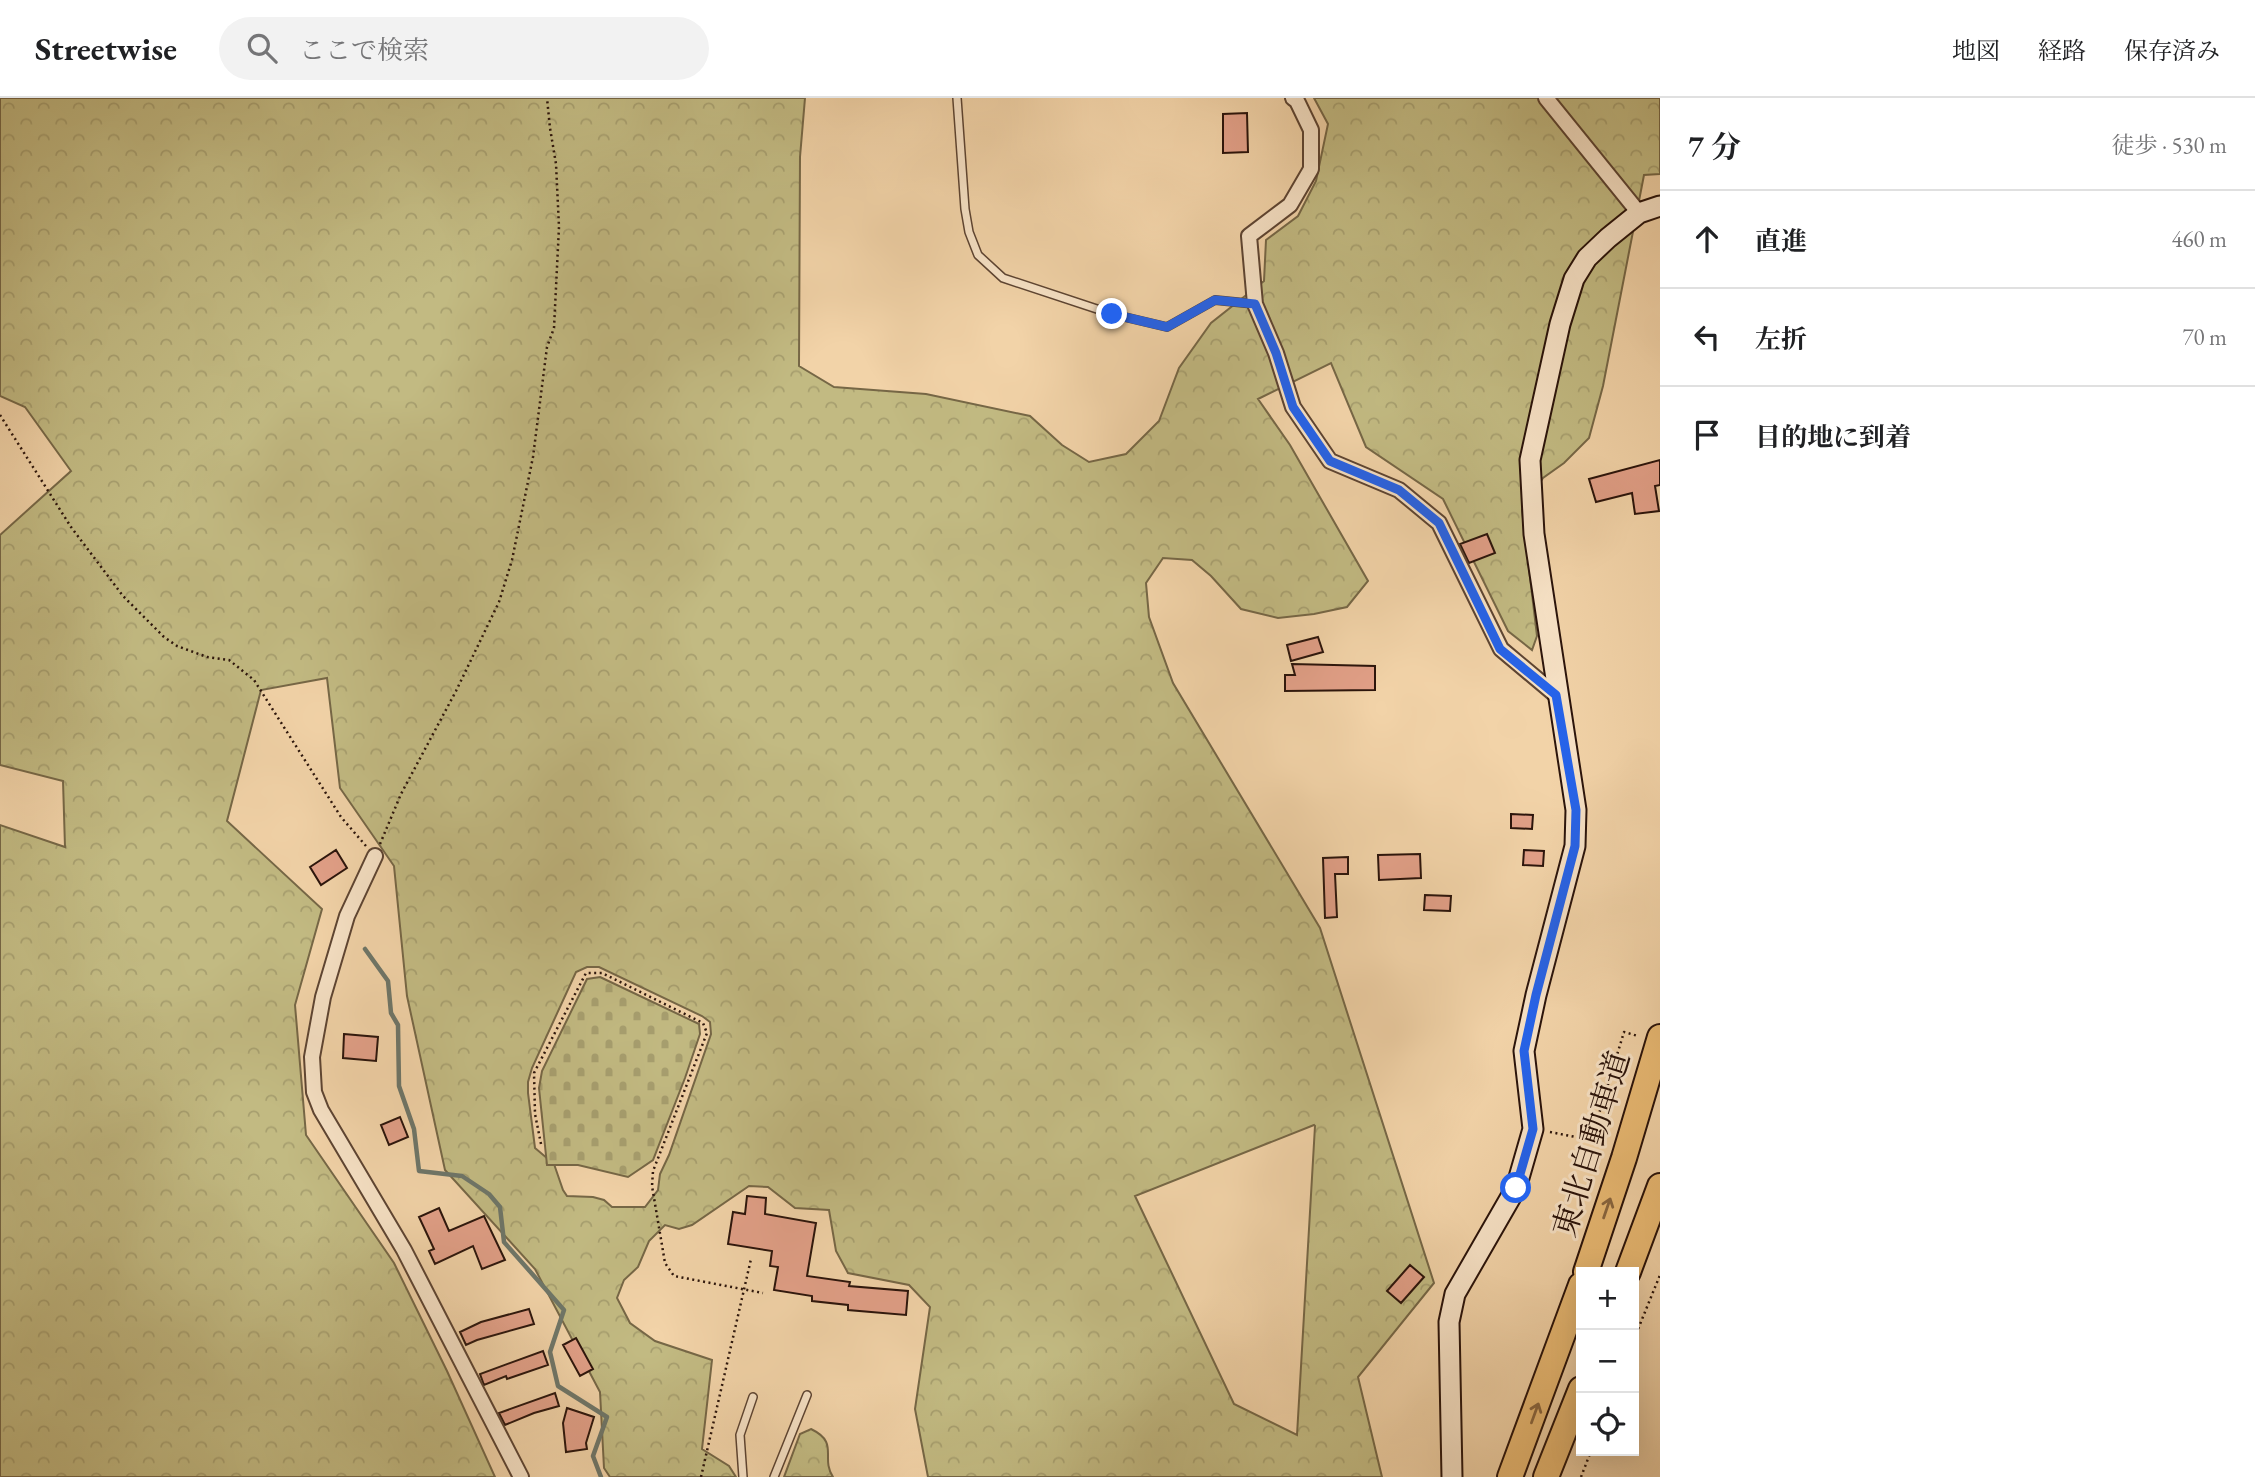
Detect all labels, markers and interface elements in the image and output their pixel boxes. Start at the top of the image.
search box [219,17,709,80]
text: Streetwise [35,27,177,70]
icon: search [243,29,281,67]
text: ここで検索 [299,33,429,67]
text: 地図 [1952,35,2000,66]
text: 経路 [2038,35,2086,66]
text: 保存済み [2124,35,2220,66]
text: 7 分 [1688,127,1741,166]
text: 徒歩 · 530 m [2112,130,2227,160]
icon: ahead [1688,220,1726,258]
text: 直進 [1755,224,1807,258]
text: 460 m [2171,224,2227,254]
route end [1096,298,1127,329]
icon: left [1688,318,1726,356]
text: 左折 [1755,322,1807,356]
text: 70 m [2182,322,2227,352]
icon: arrive [1688,416,1726,454]
text: 目的地に到着 [1755,420,1911,454]
street label: 東北自動車道 [1543,1046,1639,1242]
route start [1500,1172,1531,1203]
one-way arrow [1602,1197,1615,1219]
map controls [1576,1267,1639,1456]
button: + [1576,1267,1639,1330]
button: − [1576,1330,1639,1393]
button: locate [1576,1393,1639,1456]
one-way arrow [1530,1403,1542,1425]

